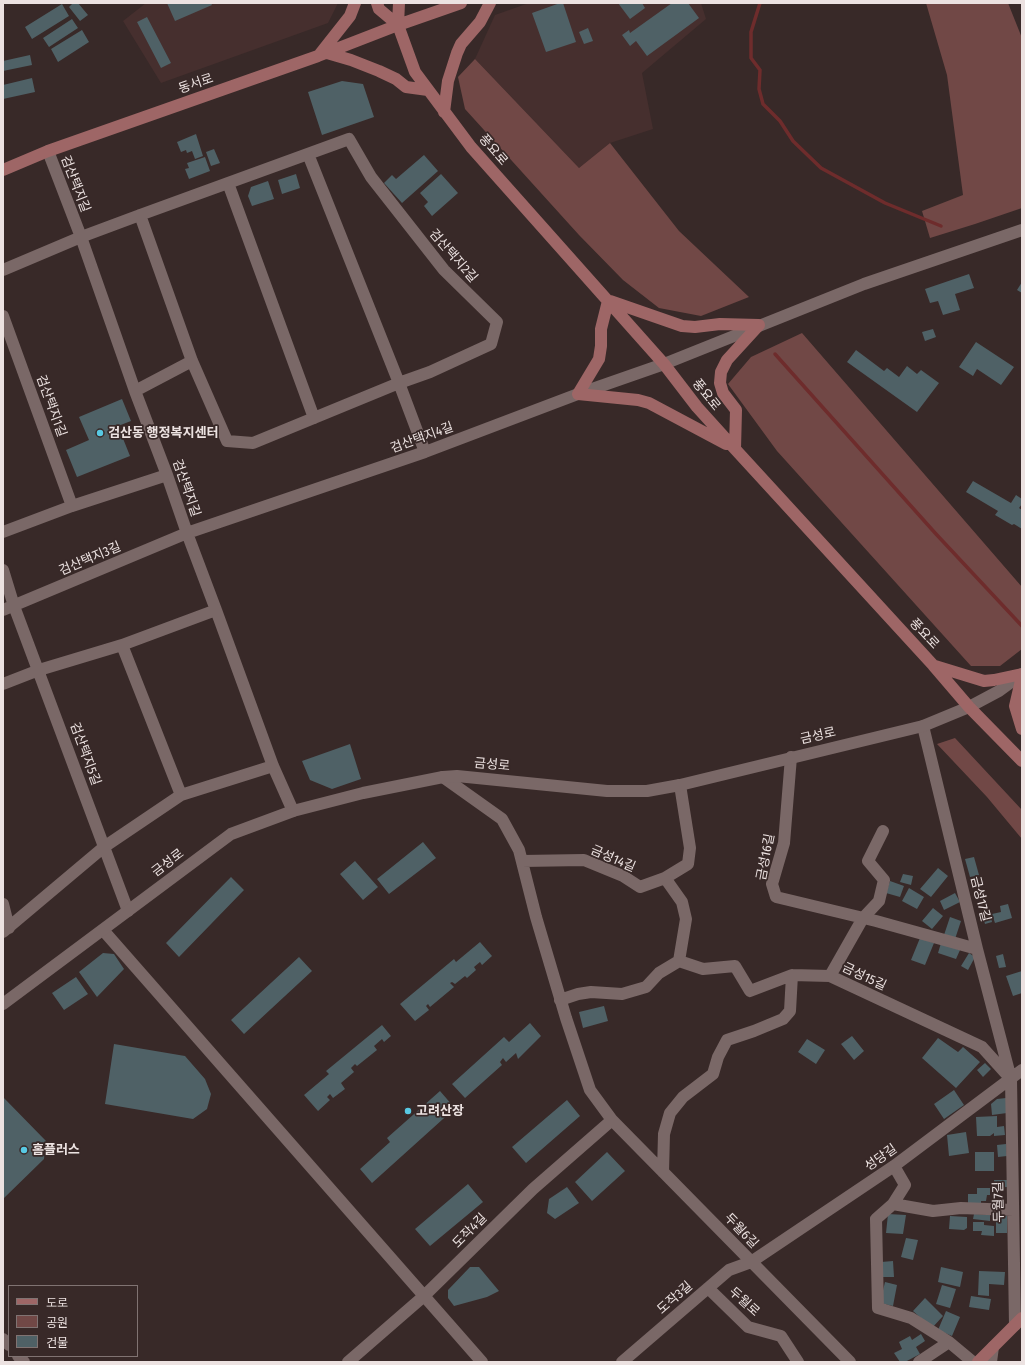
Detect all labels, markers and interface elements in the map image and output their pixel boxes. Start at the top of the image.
street label: 동서로 [176,71,216,97]
street label: 풍요로 [475,131,511,169]
street label: 검산택지길 [57,153,93,215]
street label: 검산택지2길 [426,226,480,286]
street label: 검산택지1길 [33,373,69,439]
street label: 풍요로 [689,376,723,414]
street label: 검산택지4길 [388,419,456,457]
place label: 검산동 행정복지센터 [108,425,218,441]
marker: 검산동 행정복지센터 [95,428,105,438]
street label: 검산택지길 [169,457,203,519]
street label: 검산택지3길 [57,539,123,579]
street label: 풍요로 [906,616,942,652]
street label: 검산택지5길 [66,720,104,788]
street label: 금성로 [799,724,837,748]
street label: 금성로 [473,756,511,774]
street label: 금성16길 [754,832,778,882]
street label: 금성14길 [588,843,638,875]
street label: 금성로 [149,846,187,880]
street label: 금성17길 [967,875,993,923]
street label: 금성15길 [839,960,889,994]
place label: 고려산장 [416,1103,464,1119]
marker: 고려산장 [403,1106,413,1116]
street label: 성당길 [862,1141,900,1175]
place label: 홈플러스 [32,1142,80,1158]
marker: 홈플러스 [19,1145,29,1155]
street label: 두월7길 [991,1181,1007,1223]
street label: 두월6길 [721,1210,761,1252]
street label: 도작4길 [450,1211,490,1251]
street label: 도작3길 [654,1278,696,1318]
street label: 두월로 [725,1284,763,1320]
legend [8,1285,138,1357]
text: 도로 [46,1296,68,1310]
text: 공원 [46,1316,68,1330]
text: 건물 [46,1336,68,1350]

